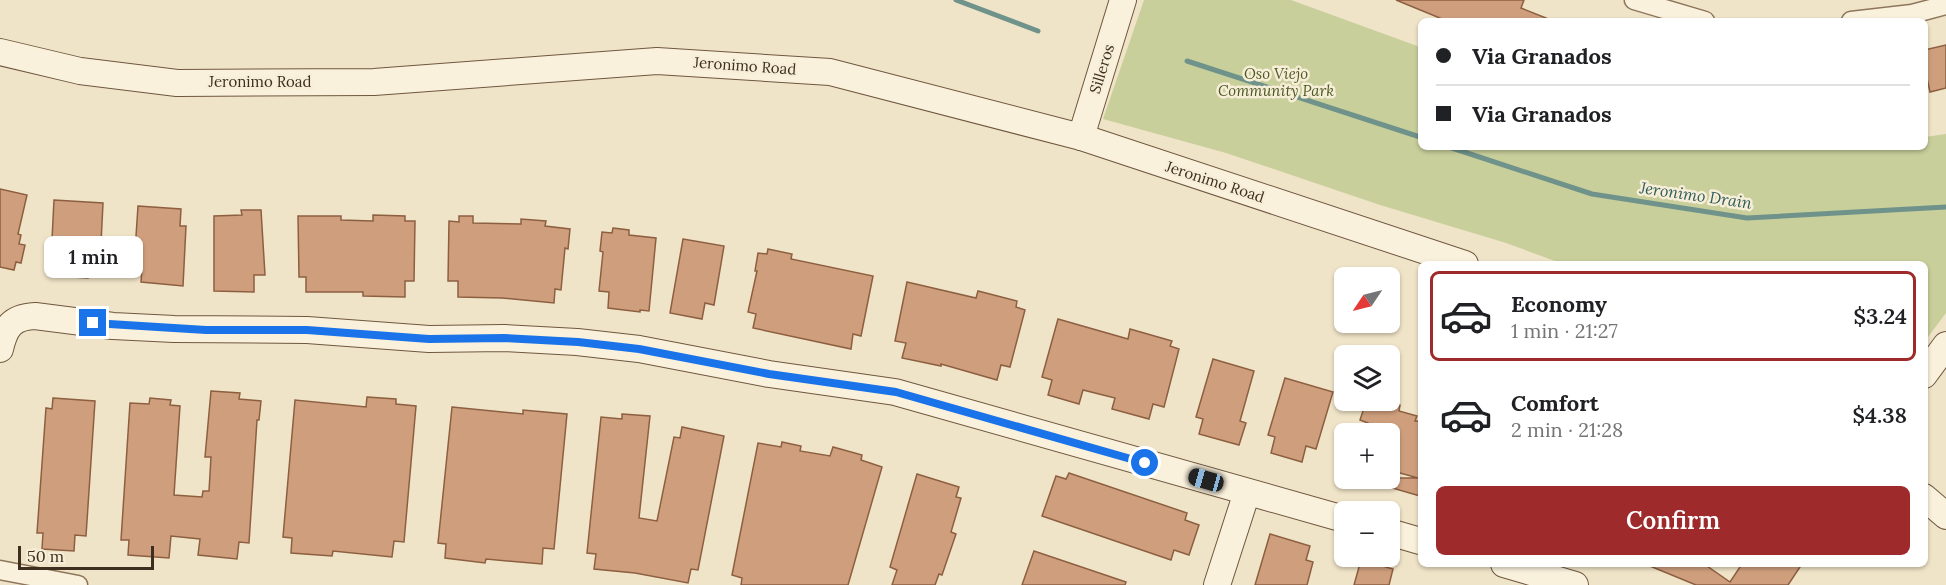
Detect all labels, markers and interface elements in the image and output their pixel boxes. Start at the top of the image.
street label: Silleros [1085,42,1118,96]
text: Via Granados [1472,42,1612,70]
street label: Jeronimo Road [692,52,797,79]
park label: Oso Viejo Community Park [1218,64,1334,100]
street label: Jeronimo Road [208,72,311,91]
text: Via Granados [1472,100,1612,128]
street label: Jeronimo Road [1162,156,1267,206]
water label: Jeronimo Drain [1638,177,1753,213]
callout: 1 min [44,236,142,278]
text: 1 min [68,244,119,269]
north arrow [1334,267,1400,333]
map controls [1334,267,1400,567]
icon: car [1439,289,1493,343]
text: Economy [1511,290,1607,318]
text: $3.24 [1853,302,1907,330]
route end [79,309,106,336]
text: 1 min · 21:27 [1511,318,1618,343]
button: layers [1334,345,1400,411]
icon: car [1439,388,1493,442]
text: Comfort [1511,389,1599,417]
text: $4.38 [1852,401,1907,429]
text: 2 min · 21:28 [1511,417,1623,442]
button: + [1334,423,1400,489]
route start [1131,449,1158,476]
car [1186,466,1226,494]
button: Confirm [1436,486,1910,555]
button: − [1334,501,1400,567]
scale bar [18,543,154,570]
text: 50 m [27,546,64,566]

